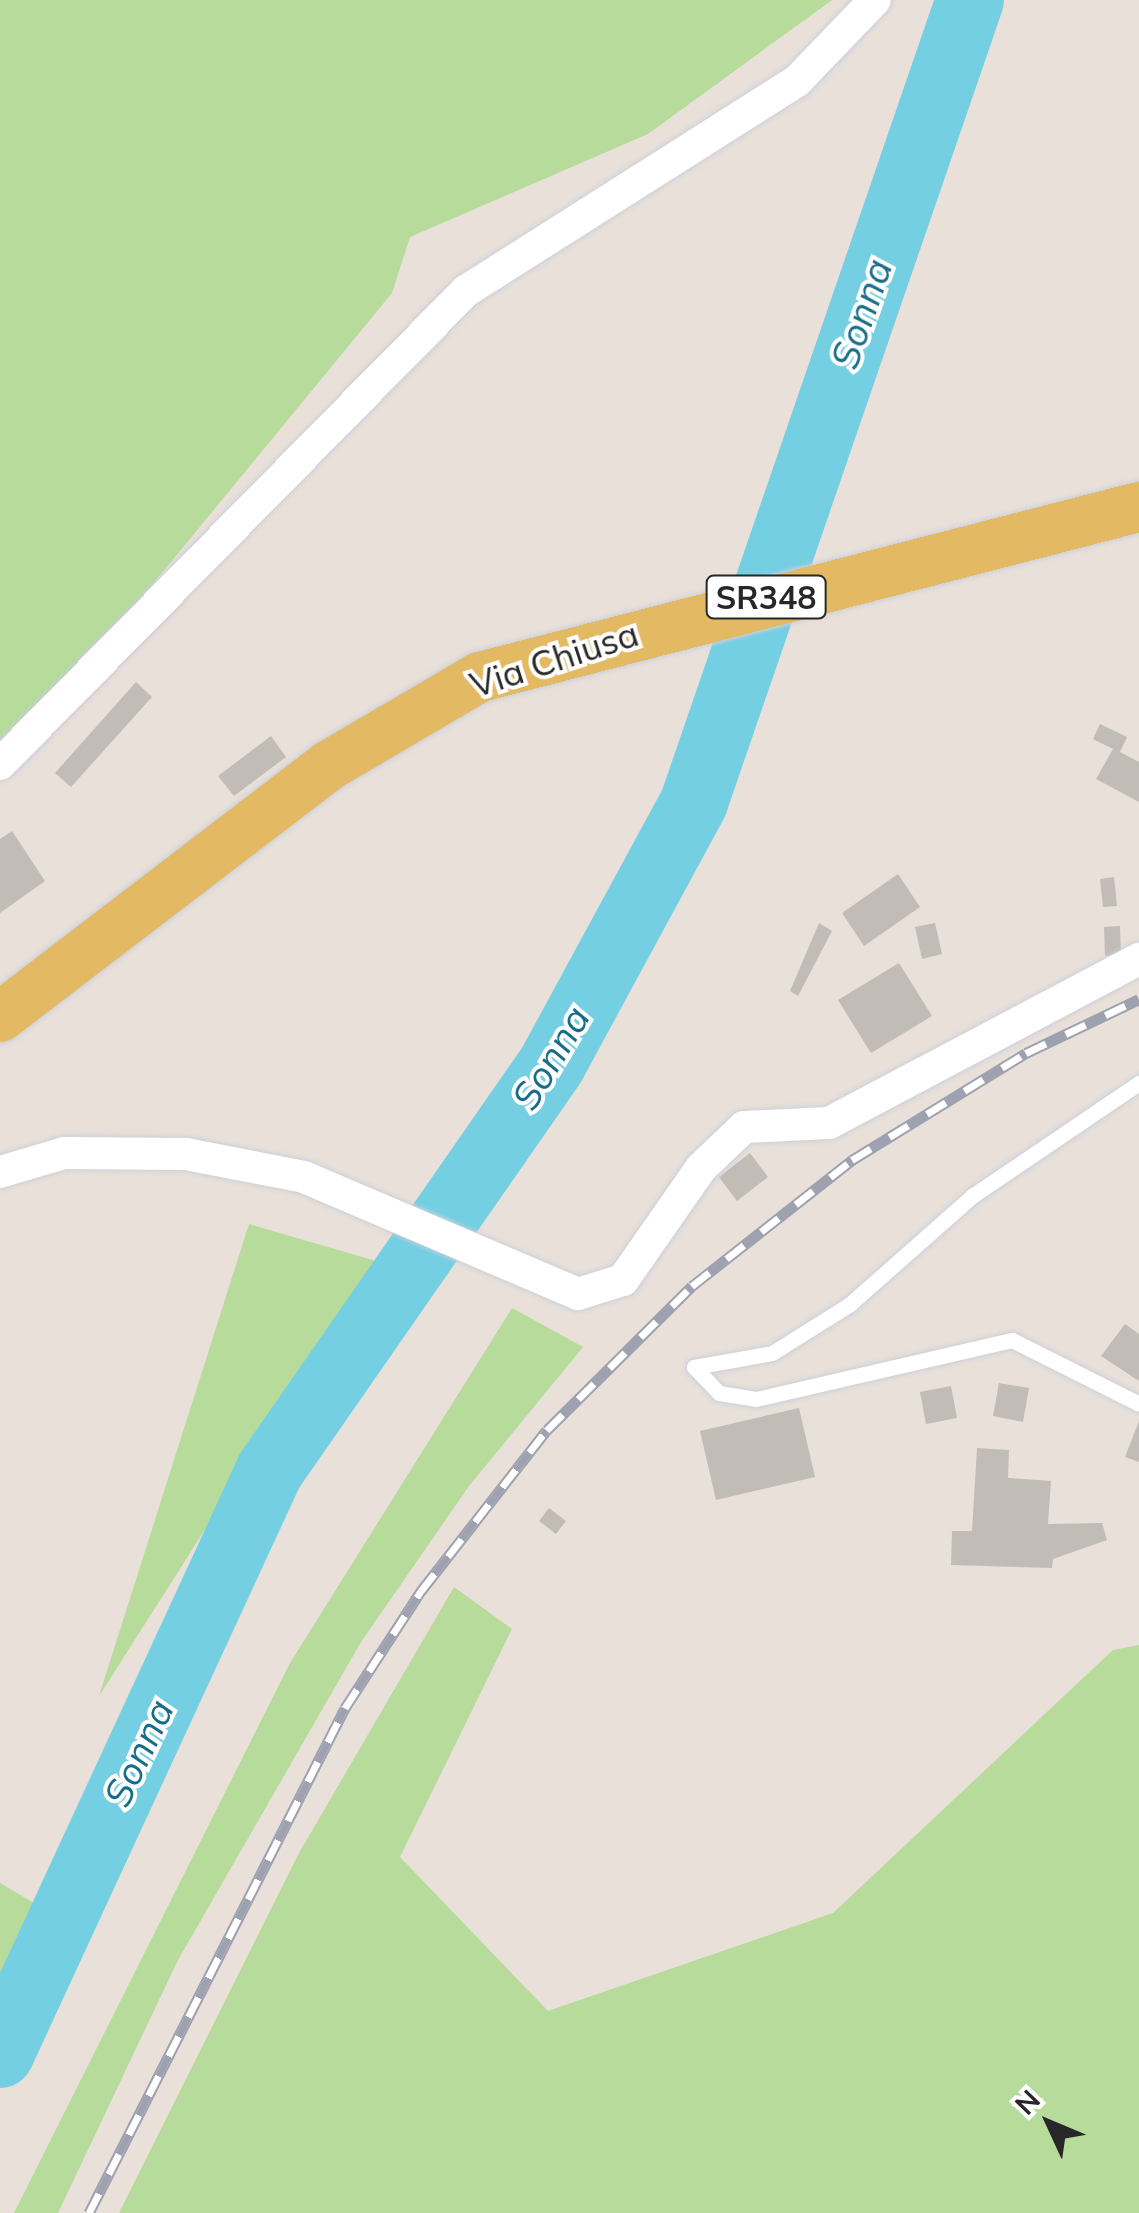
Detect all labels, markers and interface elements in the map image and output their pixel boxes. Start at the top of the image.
water label: Sonna [822,253,902,375]
road number: SR348 [704,570,828,624]
street label: Via Chiusa [465,612,643,706]
water label: Sonna [502,998,600,1118]
water label: Sonna [95,1692,183,1814]
north arrow [999,2073,1099,2173]
text: N [1007,2082,1047,2122]

